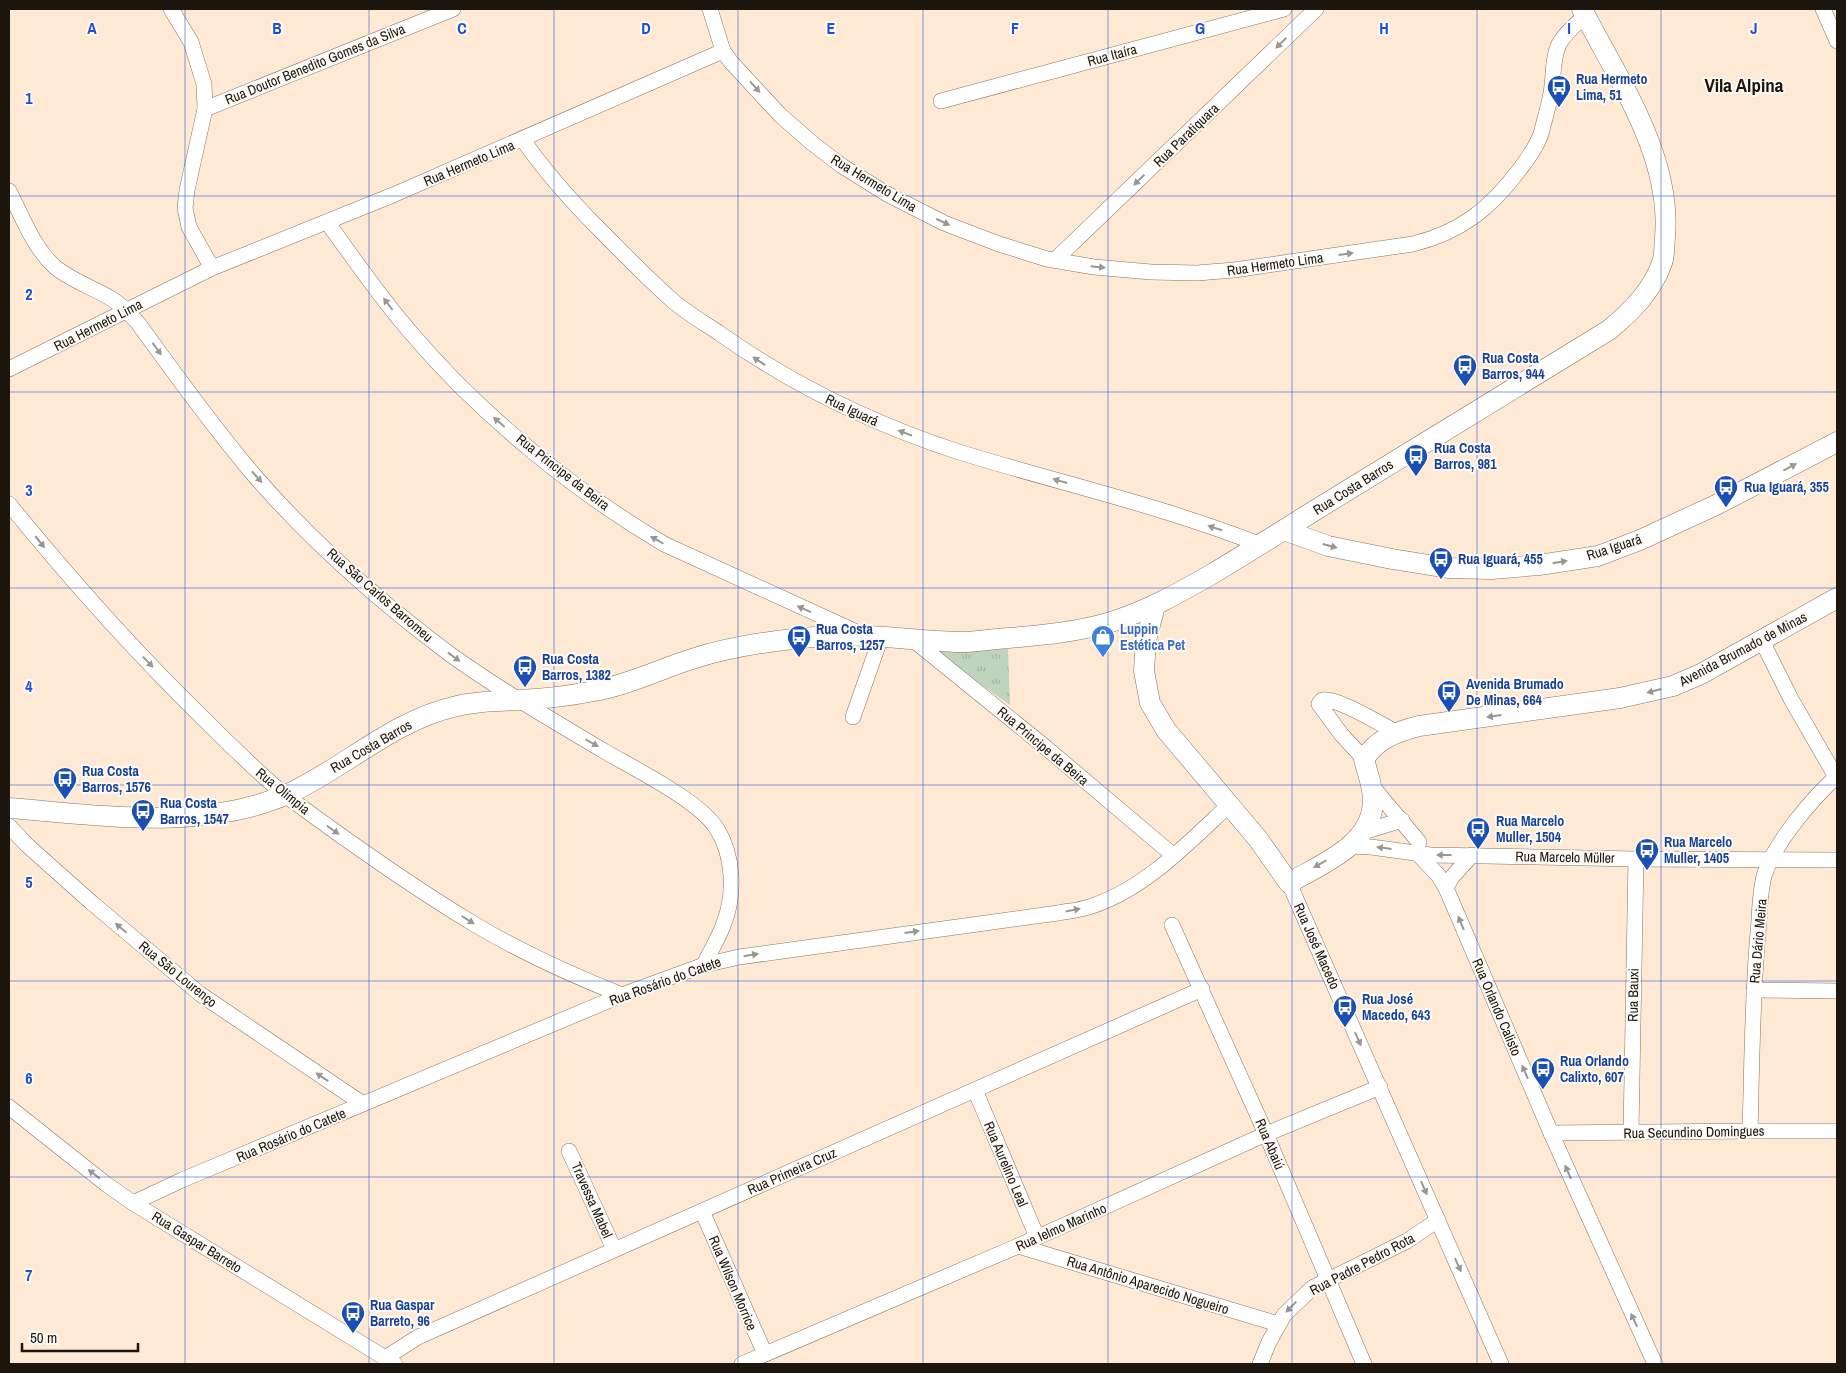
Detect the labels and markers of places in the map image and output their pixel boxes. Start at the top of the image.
place label: Rua Hermeto Lima, 51 [1576,70,1647,104]
bus stop icon: Rua Hermeto Lima, 51 [1546,74,1572,108]
place label: Rua Costa Barros, 944 [1482,349,1545,383]
bus stop icon: Rua Costa Barros, 944 [1452,353,1478,387]
place label: Rua Costa Barros, 981 [1434,439,1497,473]
bus stop icon: Rua Costa Barros, 981 [1403,443,1429,477]
bus stop icon: Rua Iguará, 355 [1713,474,1739,508]
place label: Rua Iguará, 355 [1744,478,1829,496]
bus stop icon: Rua Iguará, 455 [1428,546,1454,580]
place label: Rua Iguará, 455 [1458,550,1543,568]
place label: Rua Costa Barros, 1257 [816,620,886,654]
place label: Luppin Estética Pet [1120,620,1185,654]
bus stop icon: Rua Costa Barros, 1257 [786,624,812,658]
shop icon: Luppin Estética Pet [1090,624,1116,658]
place label: Rua Costa Barros, 1382 [542,650,611,684]
bus stop icon: Rua Costa Barros, 1382 [512,654,538,688]
place label: Avenida Brumado De Minas, 664 [1466,675,1564,709]
bus stop icon: Avenida Brumado De Minas, 664 [1436,679,1462,713]
place label: Rua Costa Barros, 1576 [82,762,151,796]
bus stop icon: Rua Costa Barros, 1576 [52,766,78,800]
place label: Rua Costa Barros, 1547 [160,794,230,828]
bus stop icon: Rua Costa Barros, 1547 [130,798,156,832]
place label: Rua Marcelo Muller, 1504 [1496,812,1564,846]
bus stop icon: Rua Marcelo Muller, 1504 [1465,816,1491,850]
place label: Rua Marcelo Muller, 1405 [1664,833,1732,867]
bus stop icon: Rua Marcelo Muller, 1405 [1634,837,1660,871]
place label: Rua José Macedo, 643 [1362,990,1430,1024]
bus stop icon: Rua José Macedo, 643 [1332,994,1358,1028]
place label: Rua Orlando Calixto, 607 [1560,1052,1629,1086]
bus stop icon: Rua Orlando Calixto, 607 [1530,1056,1556,1090]
place label: Rua Gaspar Barreto, 96 [370,1296,435,1330]
bus stop icon: Rua Gaspar Barreto, 96 [340,1300,366,1334]

